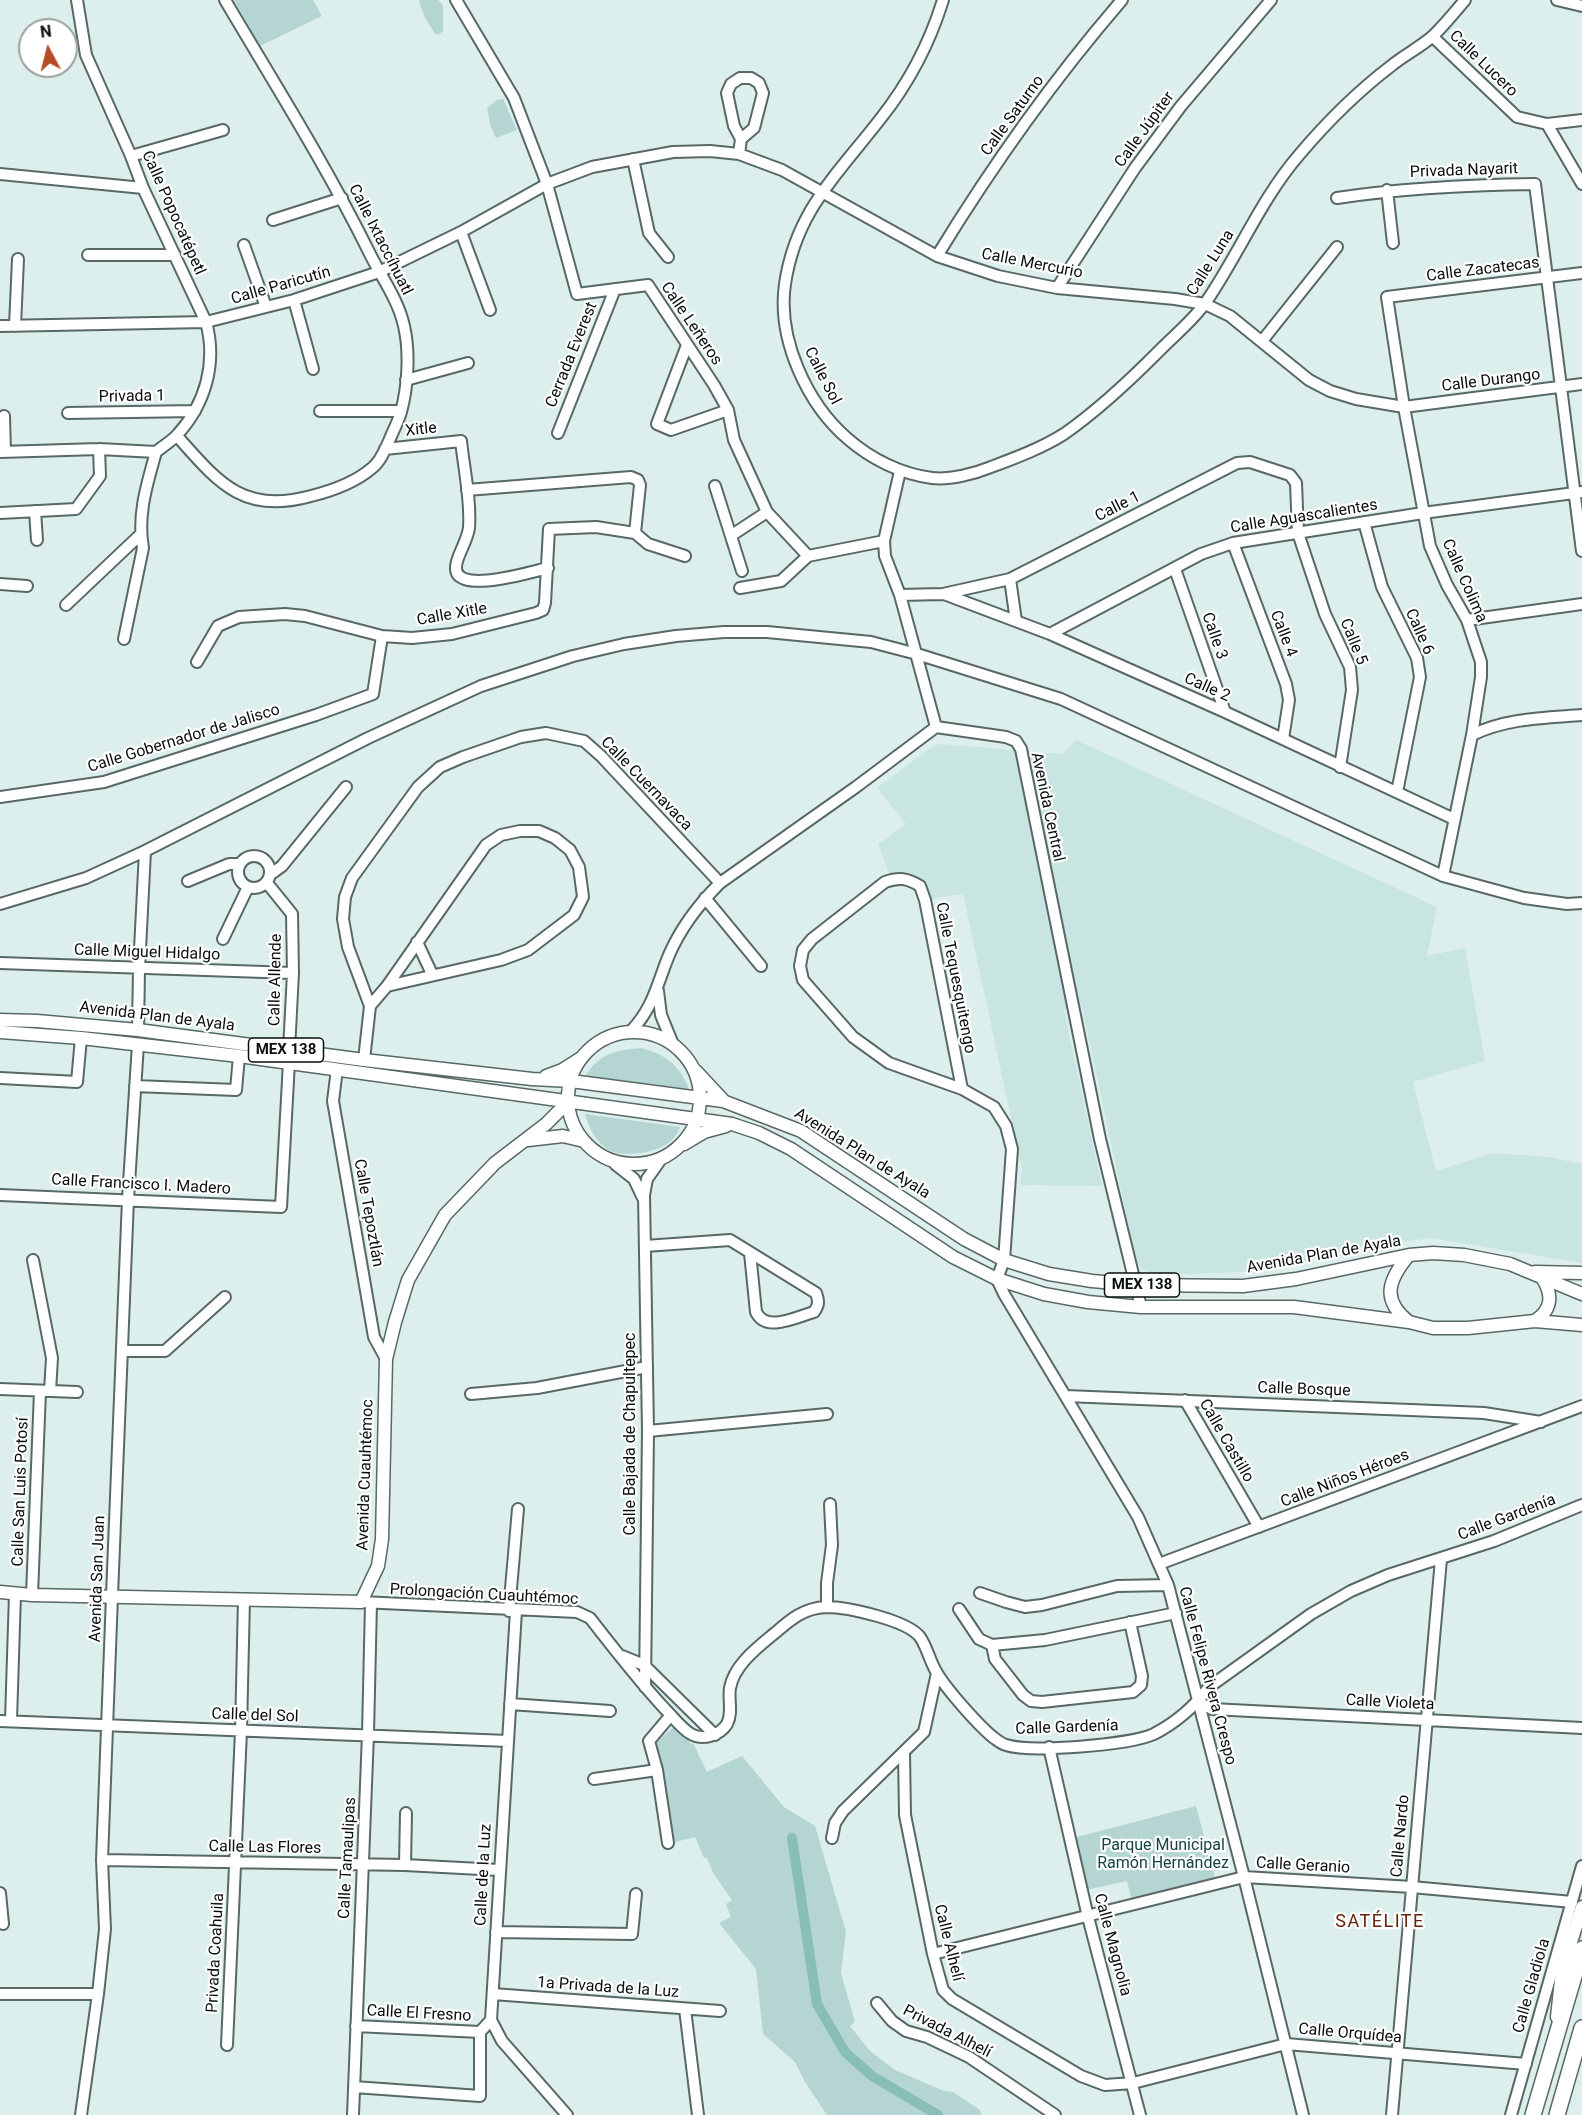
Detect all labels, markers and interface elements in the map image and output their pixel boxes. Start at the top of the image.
north arrow [18,18,78,78]
text: N [39,22,53,42]
street label: Calle Lucero [1445,27,1521,101]
street label: Calle Saturno [977,72,1049,160]
street label: Calle Júpiter [1111,88,1179,172]
street label: Calle Popocatépetl [137,148,209,278]
street label: Privada Nayarit [1410,160,1518,182]
street label: Calle Ixtaccíhuatl [344,181,416,299]
street label: Calle Luna [1183,227,1239,299]
street label: Calle Mercurio [980,245,1084,283]
street label: Calle Zacatecas [1425,254,1541,286]
street label: Calle Paricutín [229,263,333,309]
street label: Calle Leñeros [656,279,726,369]
street label: Cerrada Everest [542,299,602,411]
street label: Calle Sol [799,344,845,408]
street label: Calle Durango [1440,365,1542,397]
street label: Privada 1 [99,387,165,407]
street label: Xitle [404,419,438,441]
street label: Calle 1 [1092,487,1144,527]
street label: Calle Aguascalientes [1229,496,1379,538]
street label: Calle Colima [1437,536,1491,626]
street label: Calle Xitle [415,599,489,631]
street label: Calle 6 [1400,606,1438,658]
street label: Calle 4 [1265,608,1301,660]
street label: Calle 3 [1197,610,1231,662]
street label: Calle 5 [1335,616,1371,668]
street label: Calle 2 [1181,669,1233,707]
street label: Calle Gobernador de Jalisco [86,701,282,777]
street label: Calle Cuernavaca [596,733,696,835]
street label: Avenida Central [1026,751,1068,863]
street label: Calle Tequesquitengo [931,901,979,1055]
street label: Calle Allende [266,934,286,1026]
street label: Calle Miguel Hidalgo [74,941,220,965]
street label: Avenida Plan de Ayala [78,998,236,1036]
road number: MEX 138 [248,1038,324,1062]
street label: Avenida Plan de Ayala [791,1104,933,1204]
street label: Calle Tepoztlán [349,1158,387,1268]
street label: Calle Francisco I. Madero [51,1171,231,1199]
street label: Avenida Plan de Ayala [1245,1232,1403,1278]
road number: MEX 138 [1104,1273,1180,1297]
street label: Calle Bajada de Chapultepec [621,1333,641,1535]
street label: Calle Bosque [1257,1379,1351,1401]
street label: Calle Castillo [1194,1396,1258,1486]
street label: Avenida Cuauhtémoc [354,1399,378,1551]
street label: Calle San Luis Potosí [9,1417,33,1567]
street label: Calle Niños Héroes [1278,1446,1412,1512]
street label: Calle Gardenía [1455,1491,1559,1545]
street label: Avenida San Juan [86,1515,110,1643]
street label: Prolongación Cuauhtémoc [389,1580,579,1610]
street label: Calle Felipe Rivera Crespo [1174,1585,1240,1767]
street label: Calle Violeta [1345,1691,1435,1715]
street label: Calle del Sol [211,1705,299,1727]
street label: Calle Gardenía [1015,1717,1119,1739]
street label: Calle Nardo [1388,1794,1414,1878]
street label: Calle Tamaulipas [335,1797,361,1919]
street label: Calle de la Luz [472,1823,496,1927]
park label: Parque Municipal Ramón Hernández [1097,1836,1229,1874]
street label: Calle Las Flores [208,1837,322,1859]
street label: Calle Geranio [1255,1854,1351,1878]
street label: Calle Magnolia [1089,1892,1135,1998]
street label: Privada Coahuila [203,1893,229,2013]
street label: Calle Alhelí [929,1902,967,1984]
district label: SATÉLITE [1335,1911,1425,1933]
street label: Calle Gladiola [1509,1937,1555,2035]
street label: 1a Privada de la Luz [536,1973,680,2003]
street label: Privada Alhelí [899,2001,995,2063]
street label: Calle El Fresno [366,2002,472,2026]
street label: Calle Orquídea [1298,2020,1402,2048]

